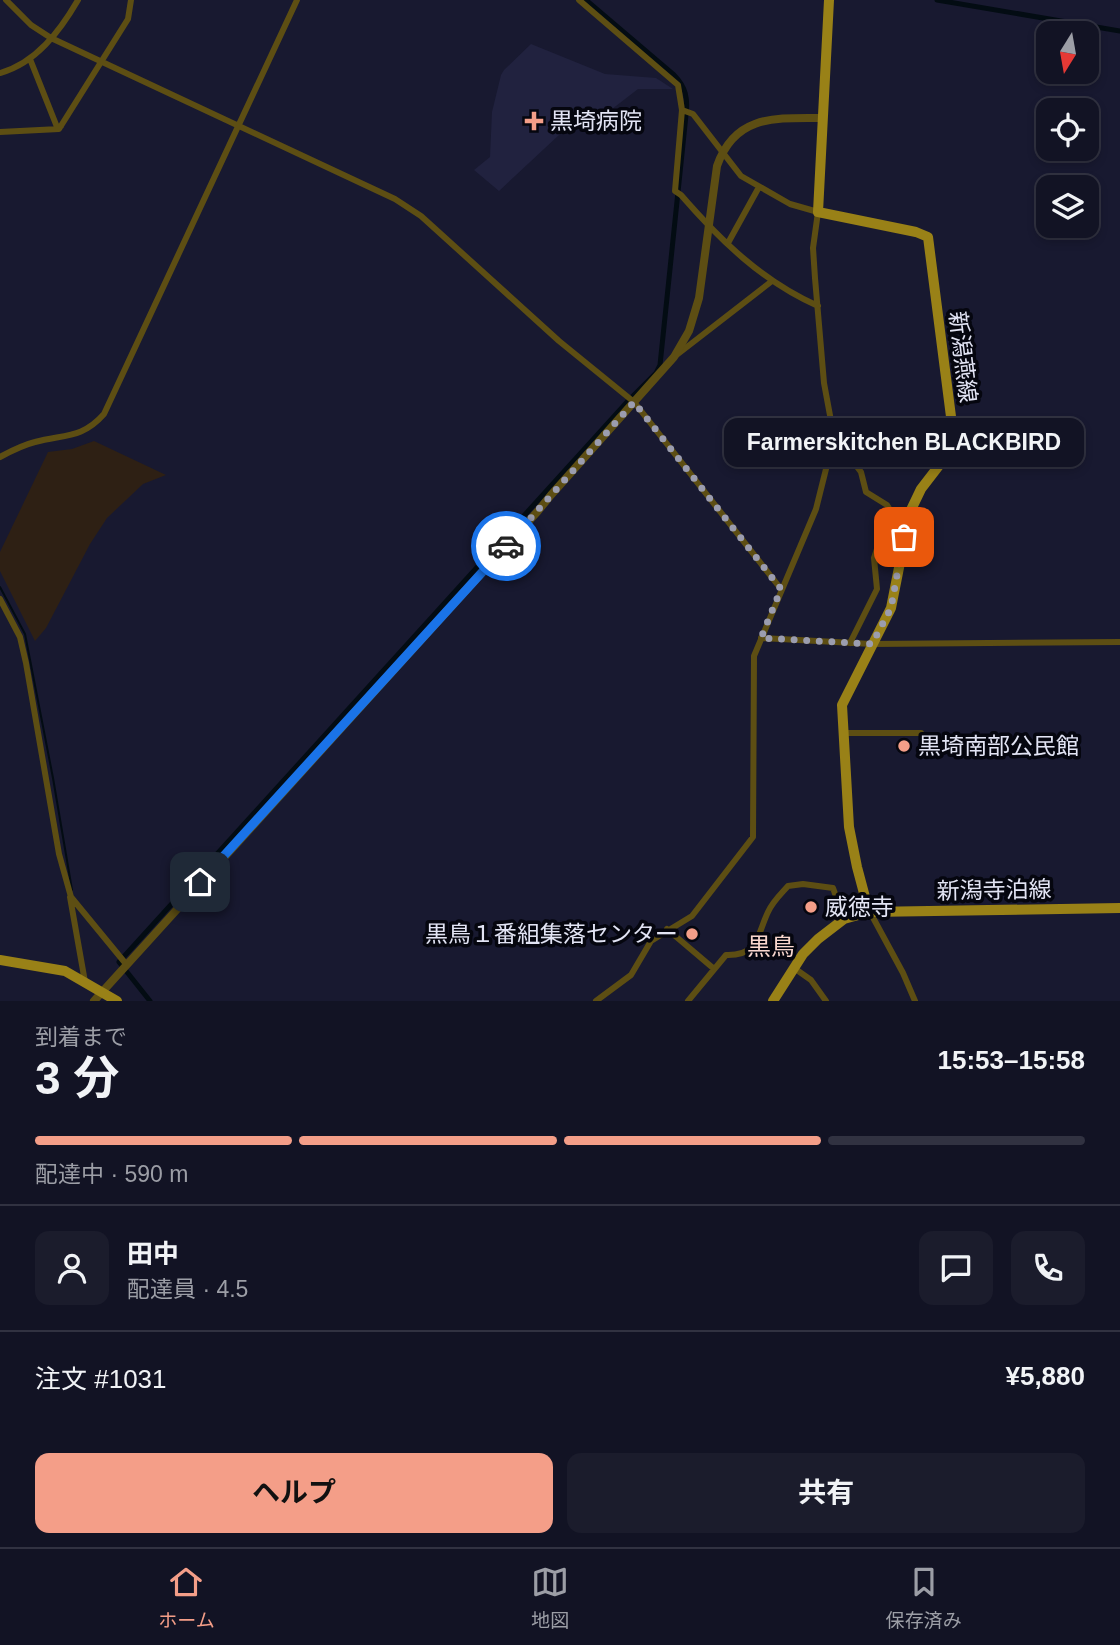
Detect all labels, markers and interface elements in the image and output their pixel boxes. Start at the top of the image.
north arrow [1036,21,1099,84]
map controls [1036,21,1099,238]
button: locate [1036,98,1099,161]
place label: 黒埼病院 [550,108,642,134]
marker: 黒埼病院 [524,111,544,131]
button: layers [1036,175,1099,238]
street label: 新潟燕線 [944,310,982,404]
callout: Farmerskitchen BLACKBIRD [724,418,1084,467]
text: Farmerskitchen BLACKBIRD [747,429,1061,455]
pin [874,507,934,567]
courier [471,511,541,581]
icon: bag [885,518,923,556]
icon: car [487,527,525,565]
place label: 黒埼南部公民館 [918,733,1079,759]
marker: 黒埼南部公民館 [896,738,912,754]
pin [170,852,230,912]
icon: home [181,863,219,901]
street label: 新潟寺泊線 [936,876,1052,904]
place label: 威徳寺 [825,894,894,920]
marker: 威徳寺 [803,899,819,915]
place label: 黒鳥１番組集落センター [425,921,678,947]
marker: 黒鳥１番組集落センター [684,926,700,942]
district label: 黒鳥 [747,933,795,960]
text: 到着まで [35,1024,127,1050]
text: 15:53–15:58 [938,1045,1085,1075]
text: 3 分 [35,1052,119,1104]
text: 配達中 · 590 m [35,1161,188,1187]
button: person [35,1231,109,1305]
button: chat [919,1231,993,1305]
button: phone [1011,1231,1085,1305]
text: 田中 [127,1239,179,1269]
text: 配達員 · 4.5 [127,1276,248,1302]
text: ¥5,880 [1005,1361,1085,1391]
text: 注文 #1031 [35,1364,167,1394]
button: ヘルプ [35,1453,553,1533]
button: 共有 [567,1453,1085,1533]
tab: ホーム [158,1563,215,1632]
tab: 地図 [531,1563,569,1632]
tab: 保存済み [886,1563,962,1632]

